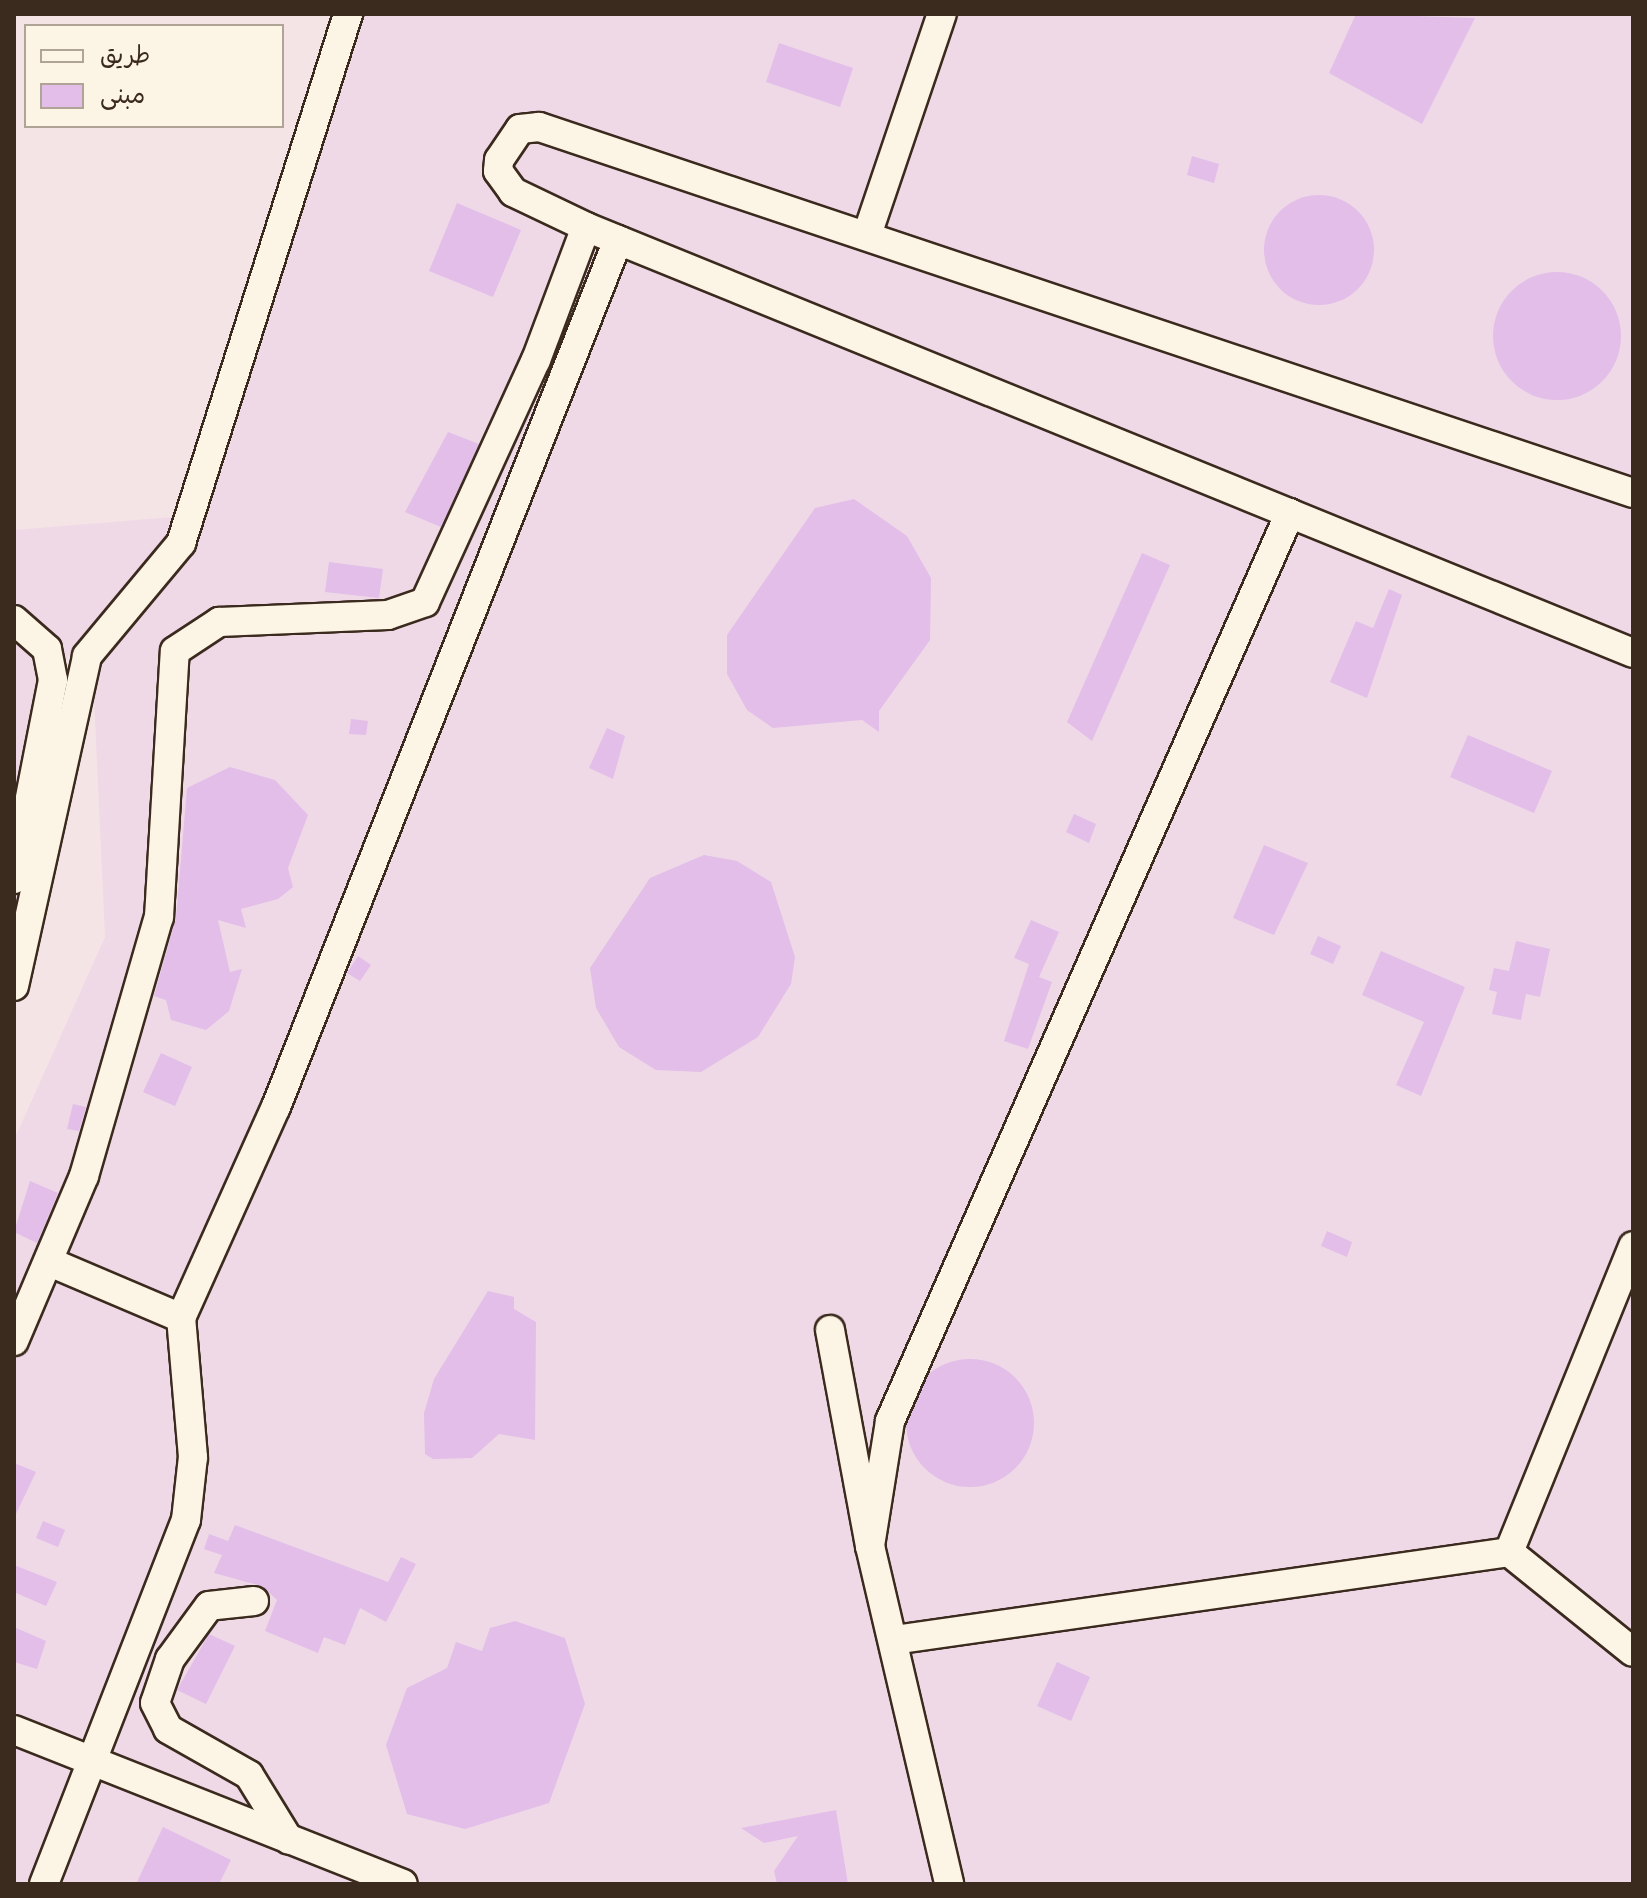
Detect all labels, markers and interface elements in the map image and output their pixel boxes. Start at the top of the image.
legend [24,24,284,128]
text: طريق [100,40,150,70]
text: مبنى [100,80,145,110]

